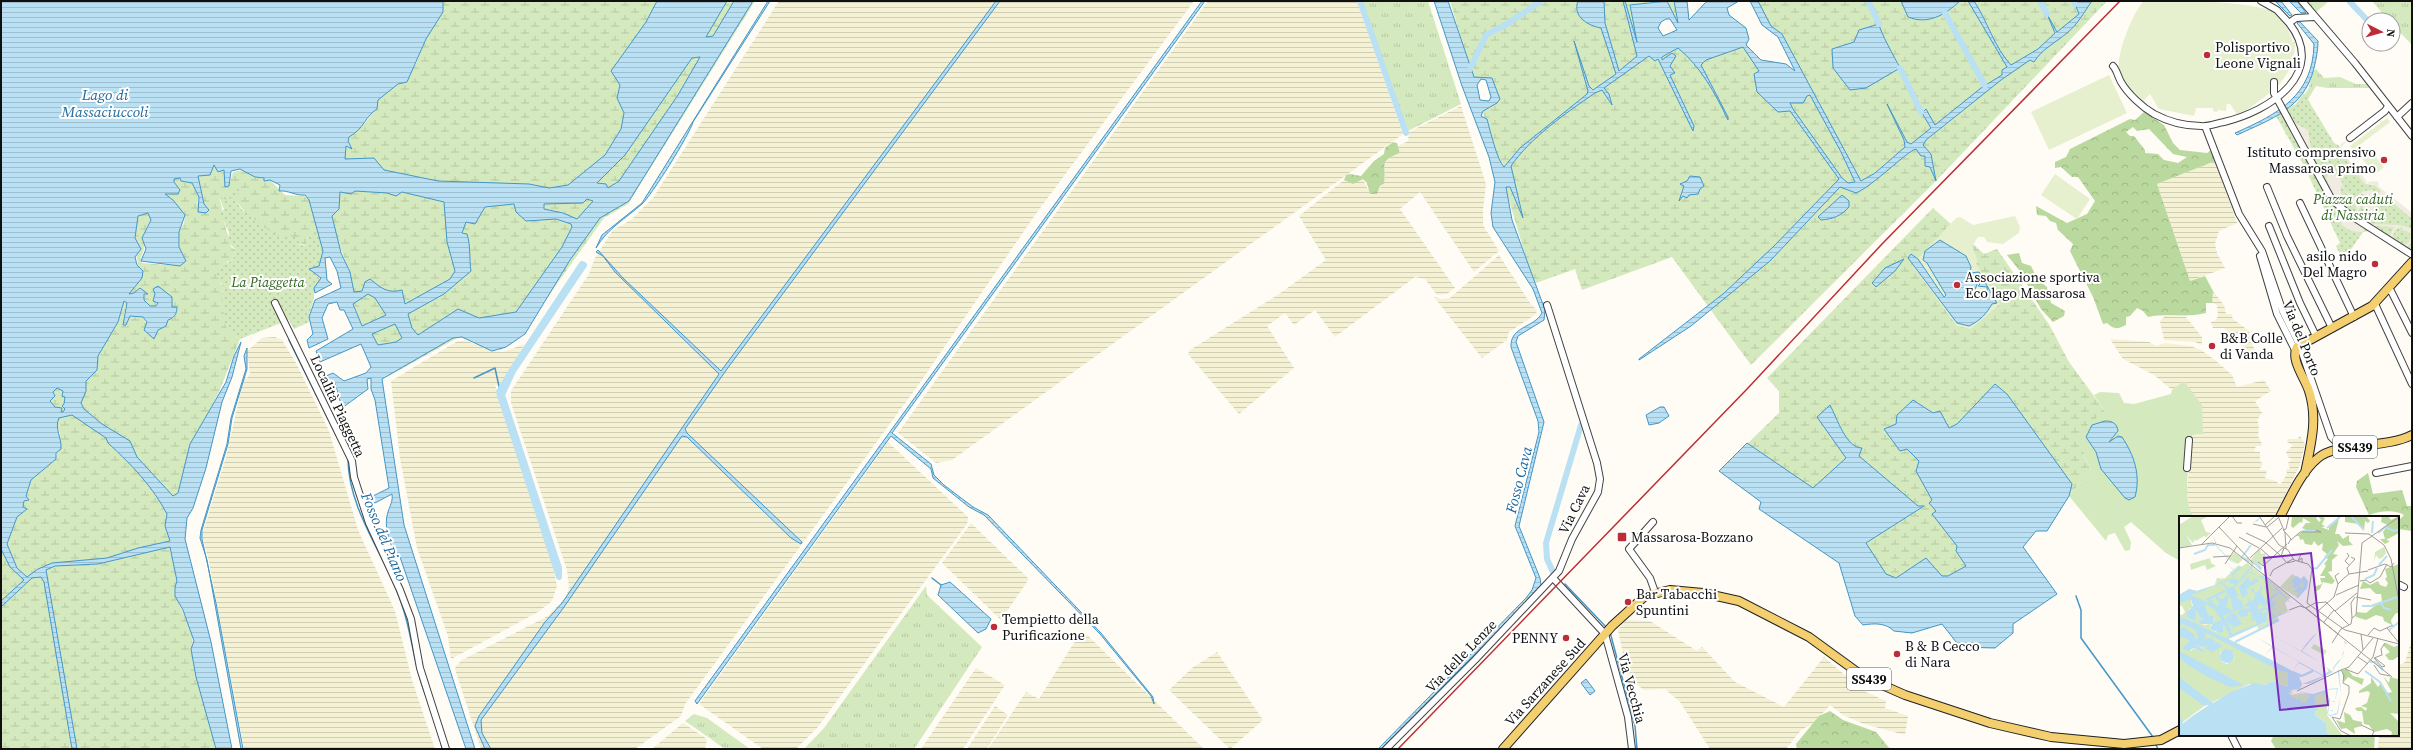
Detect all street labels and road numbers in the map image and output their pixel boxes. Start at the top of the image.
street label: Via del Porto [2278,297,2326,379]
street label: Località Piaggetta [306,352,371,461]
road number: SS439 [2333,436,2377,458]
street label: Via Cava [1553,480,1595,537]
street label: Via delle Lenze [1421,615,1501,697]
street label: Via Sarzanese Sud [1500,634,1590,730]
street label: Via Vecchia [1613,651,1651,726]
road number: SS439 [1847,668,1891,690]

